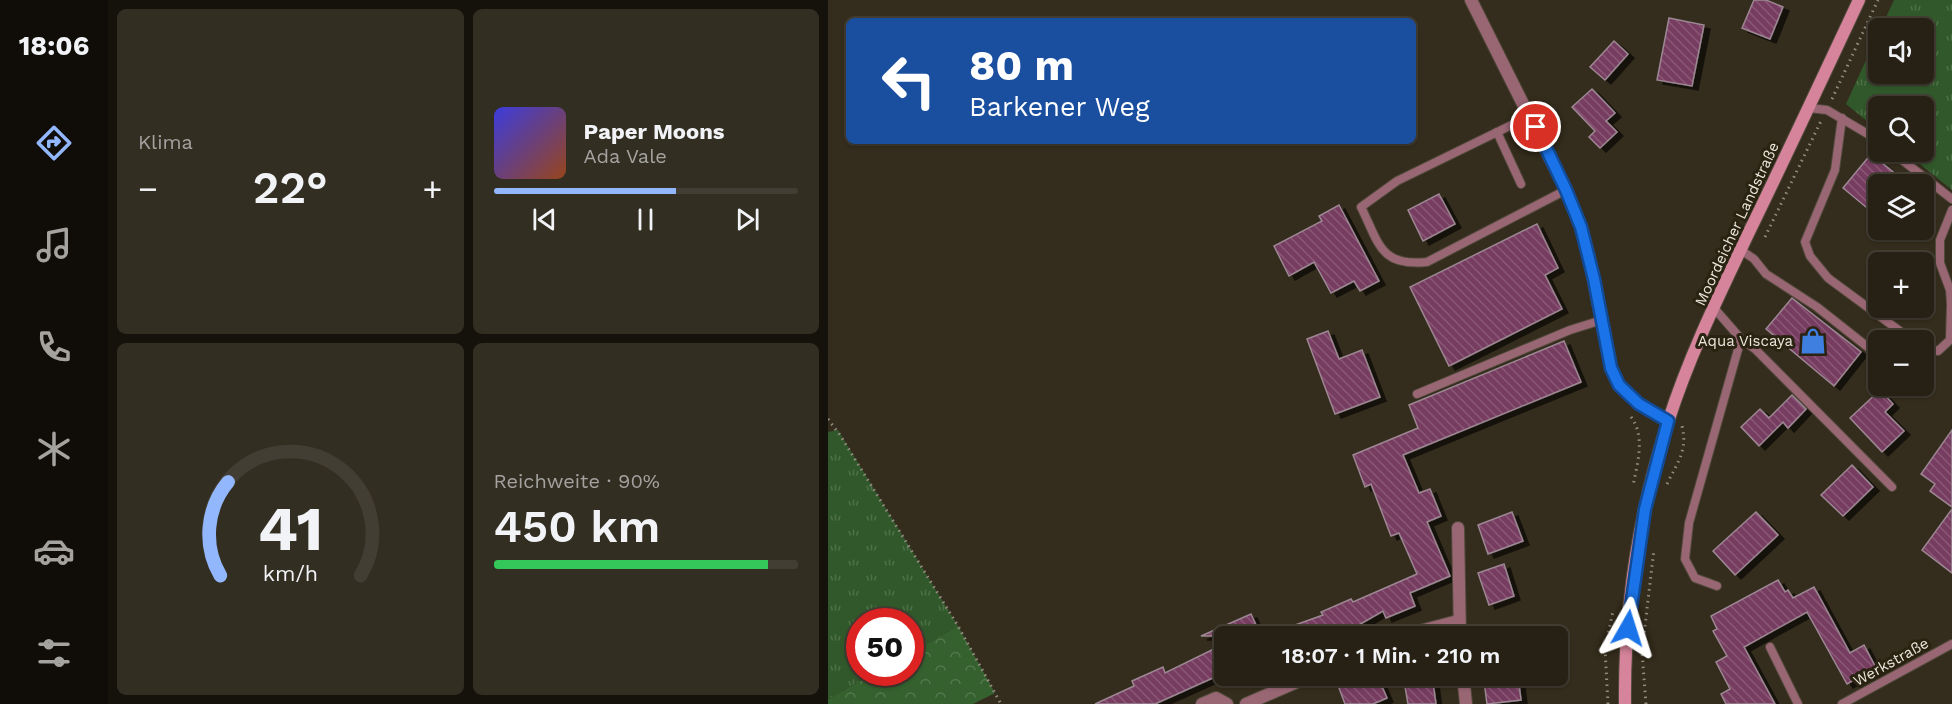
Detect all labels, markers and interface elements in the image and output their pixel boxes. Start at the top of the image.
map controls [1868,18,1934,396]
button: sound [1868,18,1934,84]
text: 18:06 [19,30,89,62]
text: 80 m [969,41,1074,90]
icon: left [870,42,948,120]
text: Barkener Weg [969,91,1150,123]
button: search [1868,96,1934,162]
pin [1510,101,1561,152]
icon: arrive [1519,110,1552,143]
text: Paper Moons [584,119,725,144]
icon: directions [33,122,75,164]
text: Klima [138,130,193,154]
street label: Moordeicher Landstraße [1691,139,1783,309]
text: Ada Vale [584,144,667,168]
text: 22° [253,161,328,214]
text: − [138,169,158,208]
text: + [423,169,442,208]
button: layers [1868,174,1934,240]
icon: previous [528,203,561,236]
icon: pause [629,203,662,236]
icon: next [731,203,764,236]
icon: music [33,224,75,266]
button: + [1868,252,1934,318]
icon: phone [33,326,75,368]
shop icon: Aqua Viscaya [1798,326,1828,356]
button: − [1868,330,1934,396]
place label: Aqua Viscaya [1698,332,1794,350]
icon: climate [33,428,75,470]
text: Reichweite · 90% [494,469,660,493]
text: 41 [257,492,323,565]
text: 450 km [494,500,660,553]
icon: car [33,530,75,572]
text: km/h [263,561,318,586]
position arrow [1596,596,1660,660]
speed limit sign: 50 [846,608,924,686]
icon: filters [33,632,75,674]
street label: Werkstraße [1850,634,1932,690]
text: 18:07 · 1 Min. · 210 m [1282,643,1500,668]

